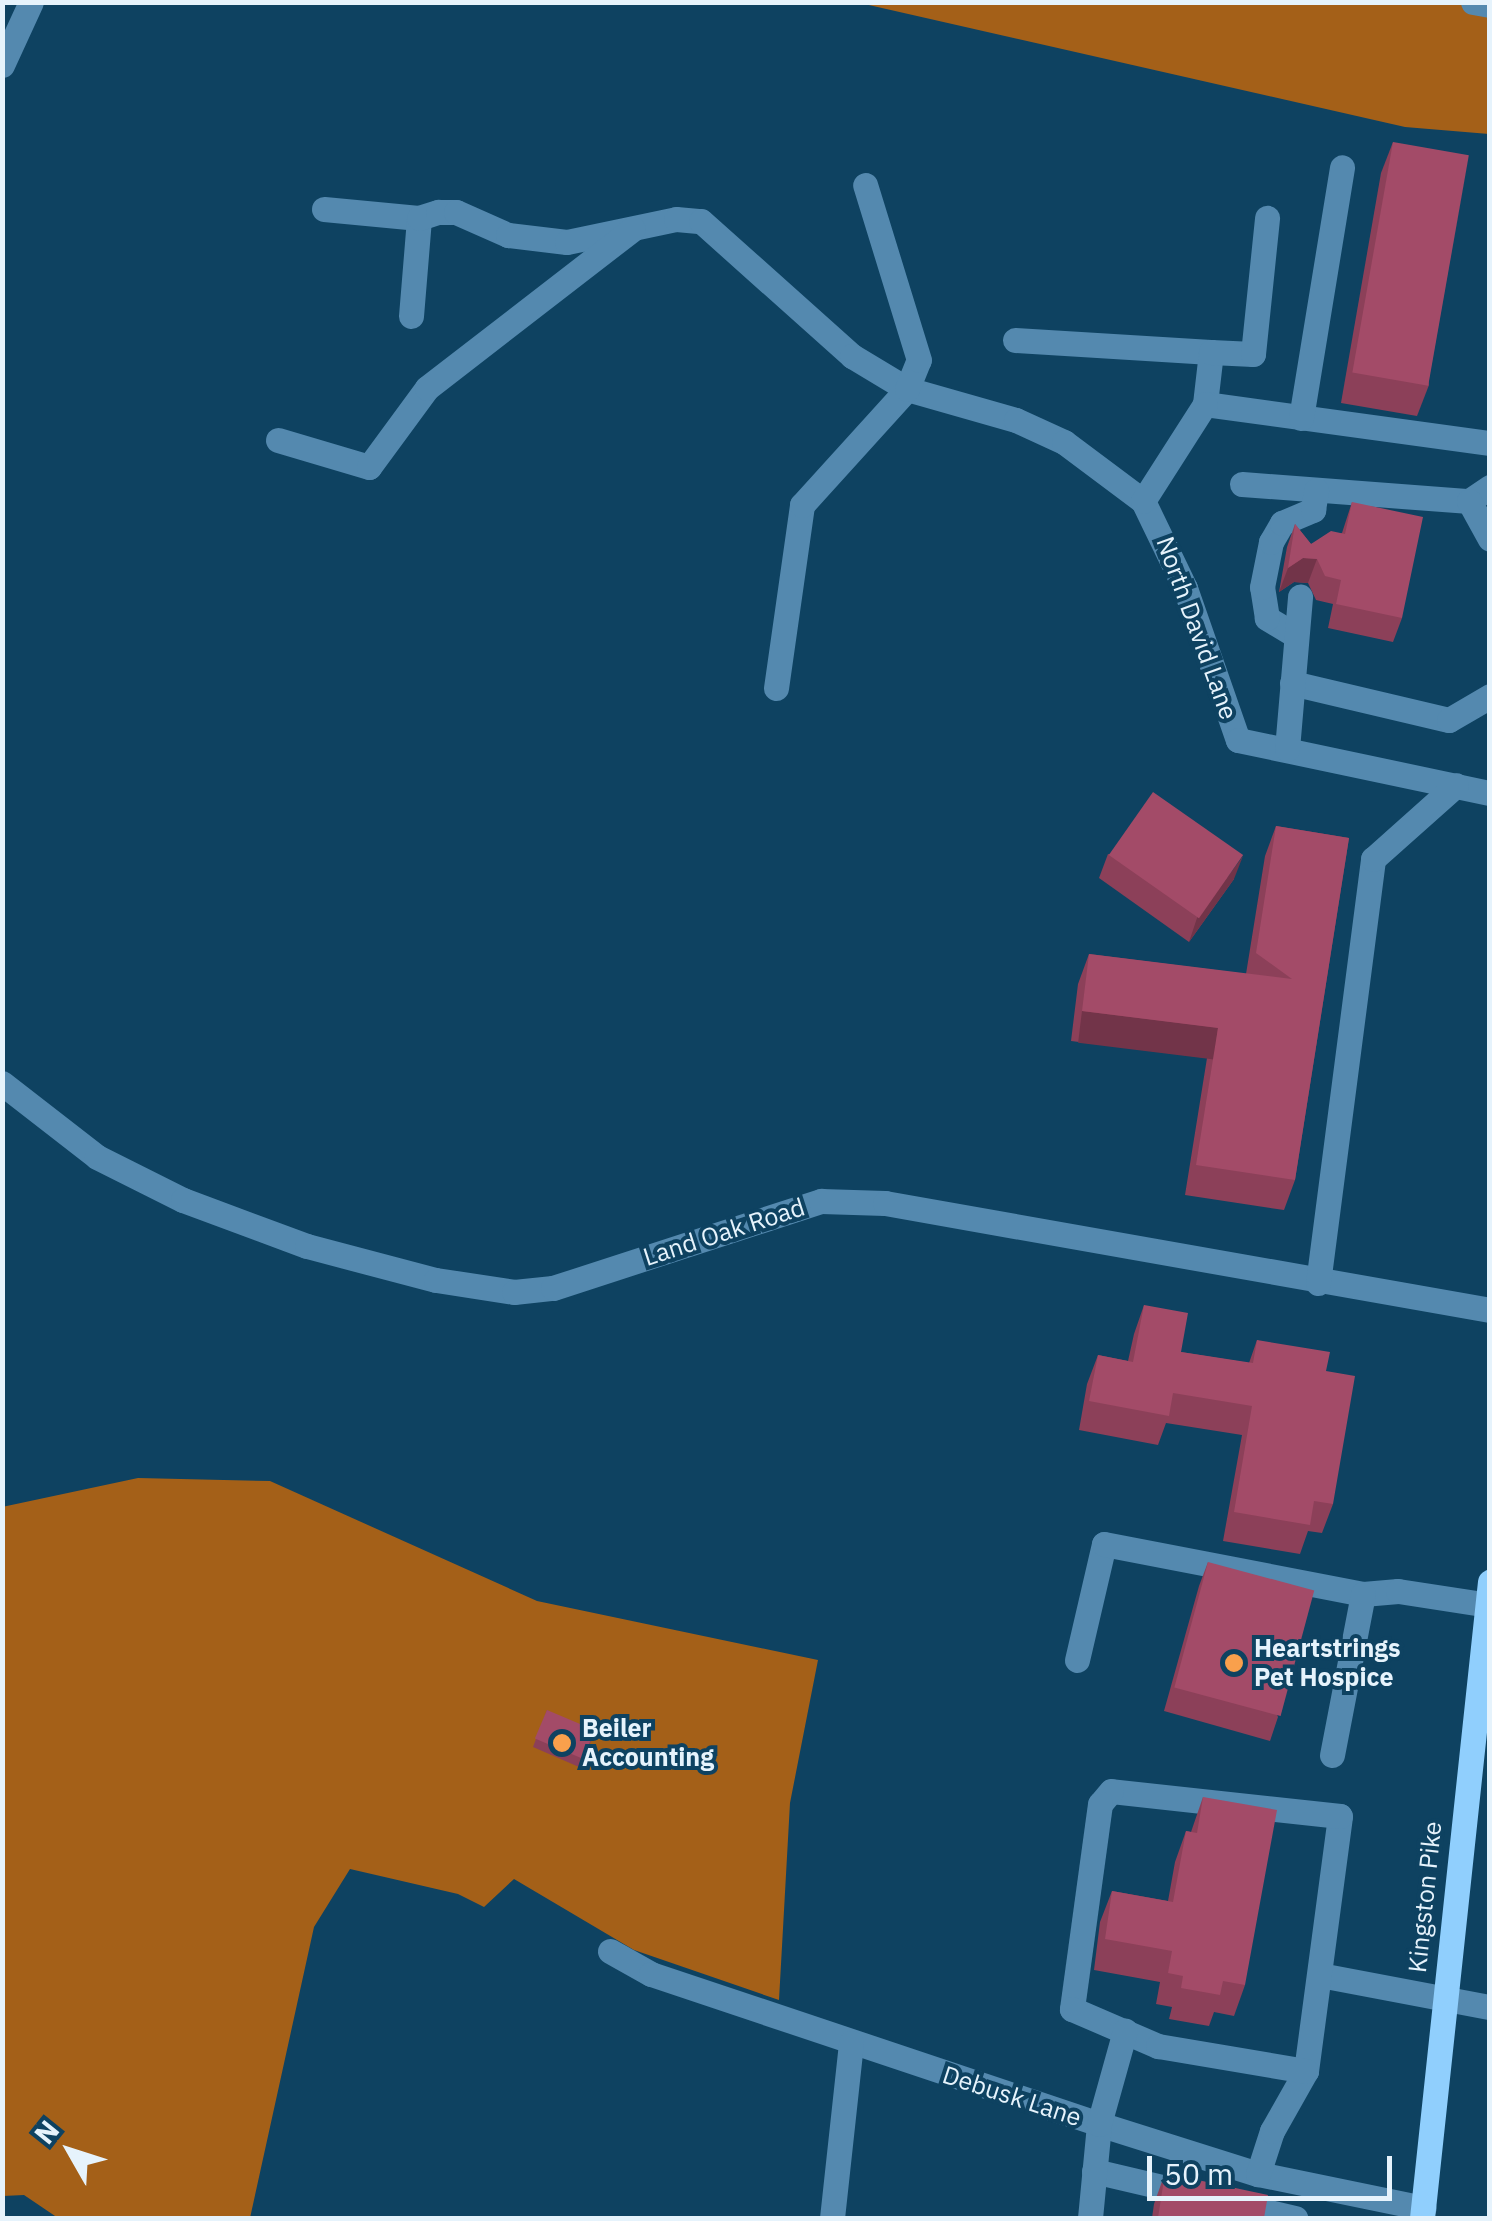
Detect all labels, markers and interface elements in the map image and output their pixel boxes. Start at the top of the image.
street label: North David Lane [1150,532,1244,724]
street label: Land Oak Road [639,1192,809,1272]
place label: Heartstrings Pet Hospice [1254,1634,1401,1693]
marker: Heartstrings Pet Hospice [1223,1652,1245,1674]
place label: Beiler Accounting [582,1714,714,1773]
marker: Beiler Accounting [551,1732,573,1754]
street label: Kingston Pike [1402,1820,1448,1974]
street label: Debusk Lane [939,2059,1085,2133]
north arrow [20,2101,120,2201]
text: N [26,2112,67,2151]
scale bar [1152,2136,1397,2198]
text: 50 m [1164,2154,1233,2193]

